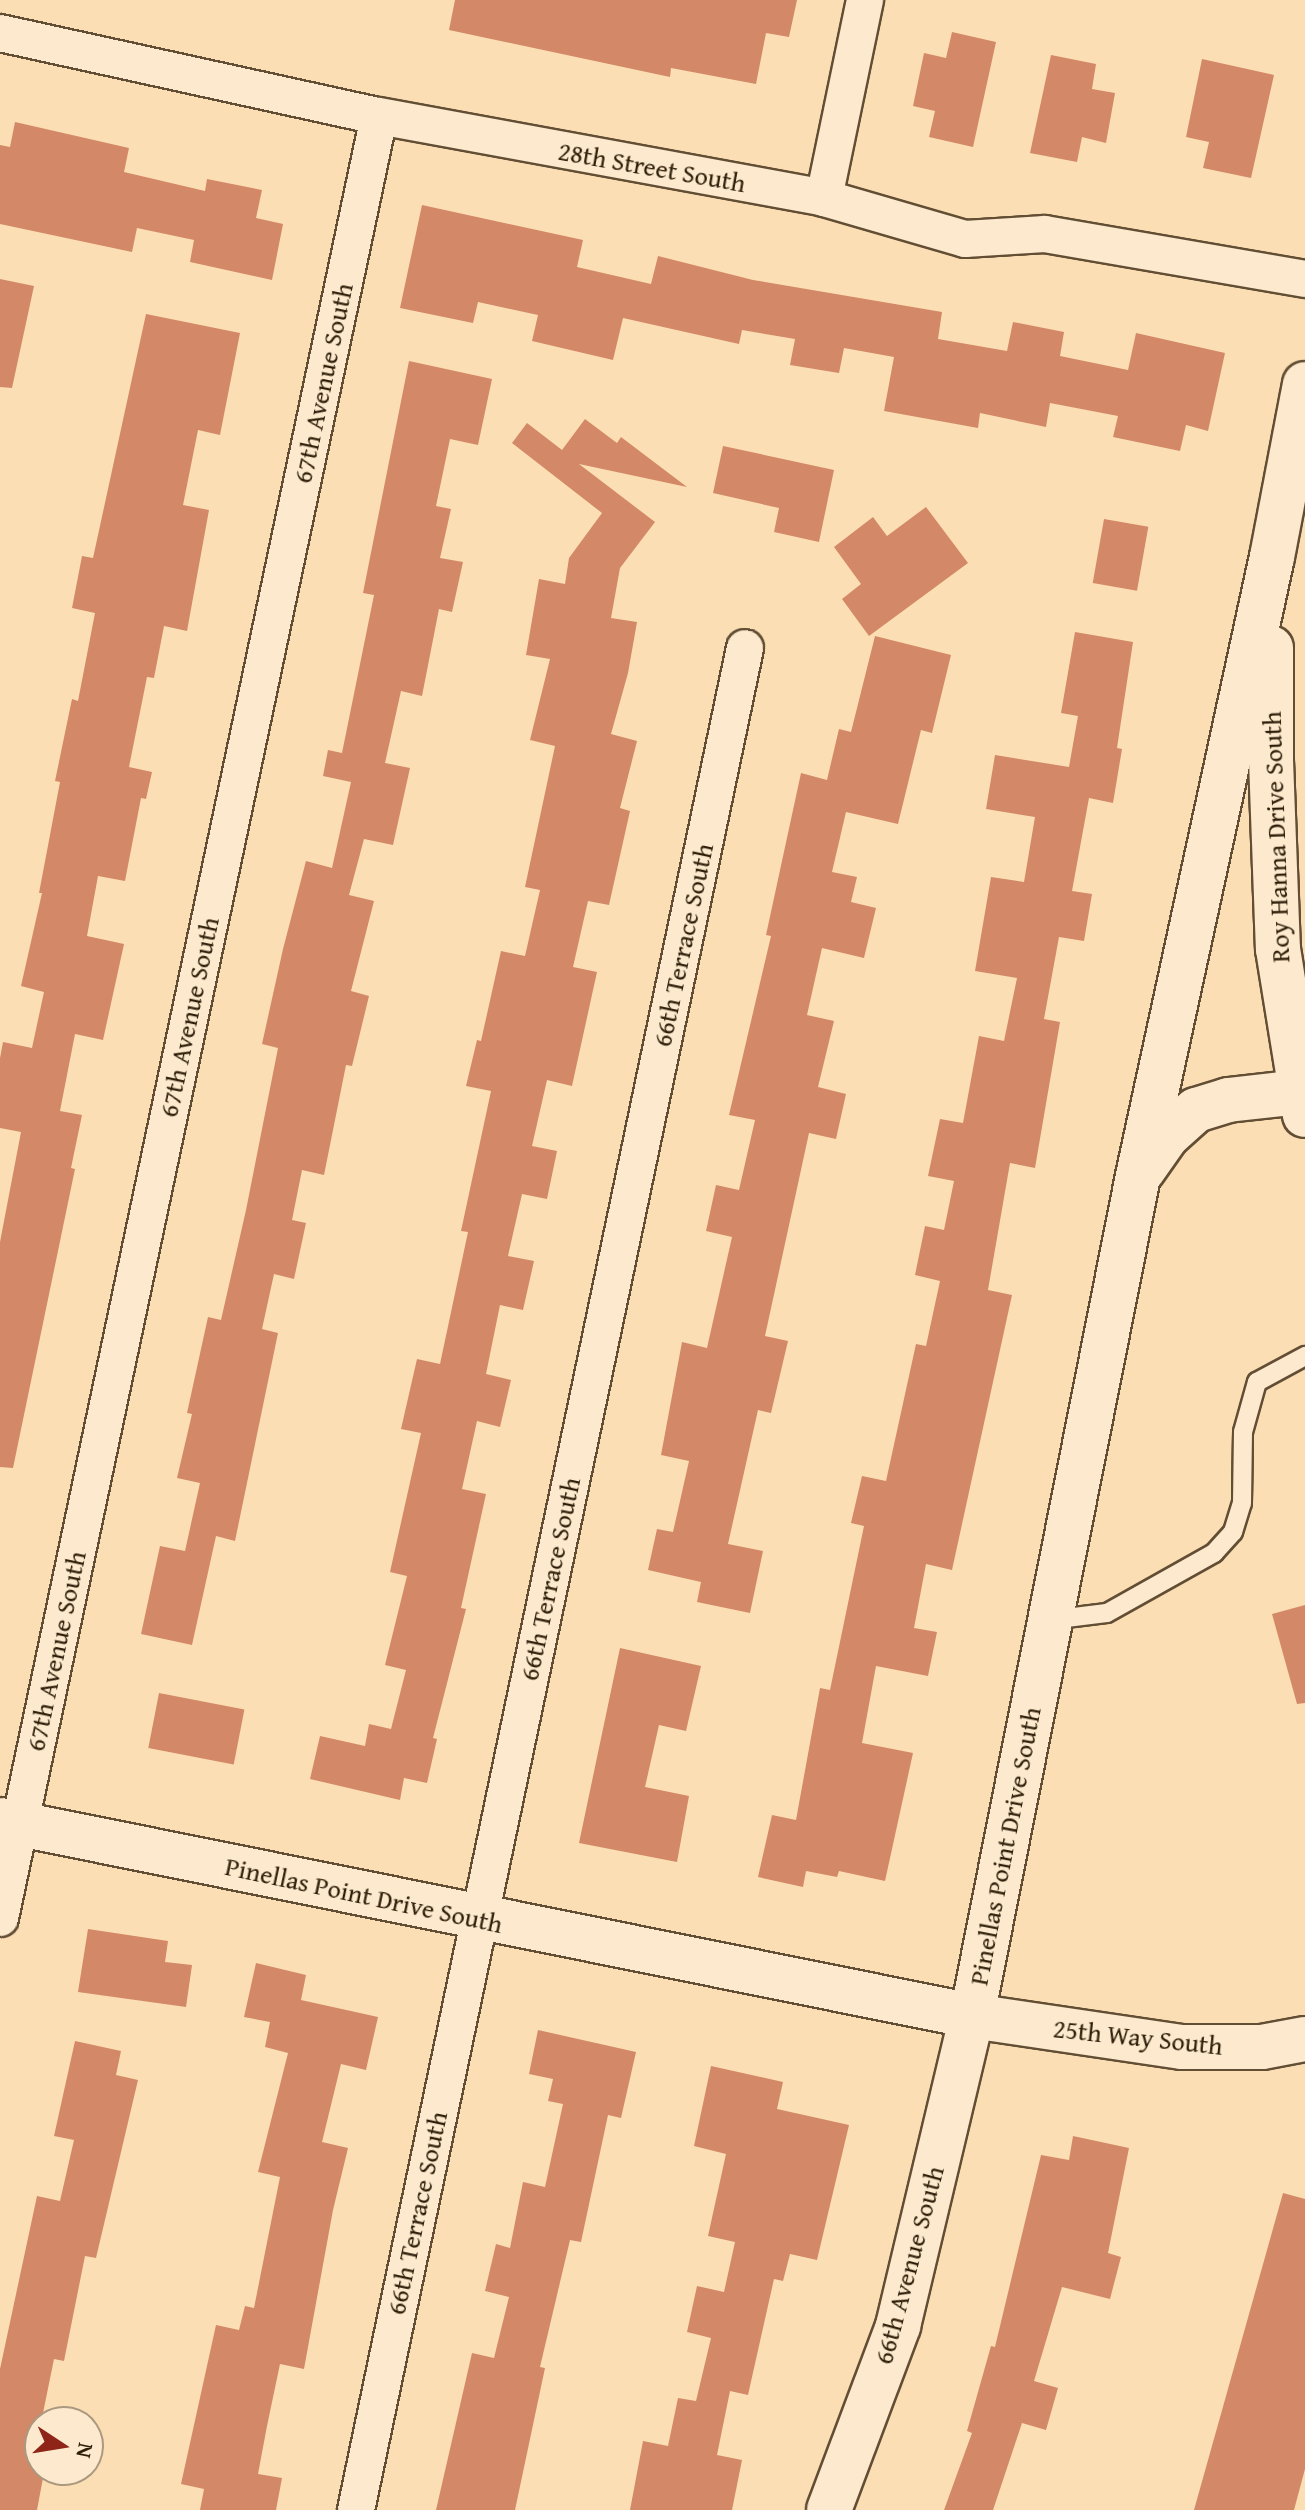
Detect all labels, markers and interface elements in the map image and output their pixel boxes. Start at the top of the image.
street label: 28th Street South [556,135,748,199]
street label: 67th Avenue South [287,280,359,486]
street label: Roy Hanna Drive South [1256,711,1296,963]
street label: 66th Terrace South [646,841,720,1049]
street label: 67th Avenue South [153,914,225,1120]
street label: 66th Terrace South [513,1475,587,1683]
street label: 67th Avenue South [20,1548,92,1754]
street label: Pinellas Point Drive South [963,1704,1047,1988]
street label: Pinellas Point Drive South [222,1850,506,1940]
street label: 25th Way South [1052,2013,1224,2061]
street label: 66th Terrace South [380,2109,454,2317]
street label: 66th Avenue South [868,2162,950,2368]
north arrow [24,2406,104,2486]
text: N [68,2440,103,2461]

